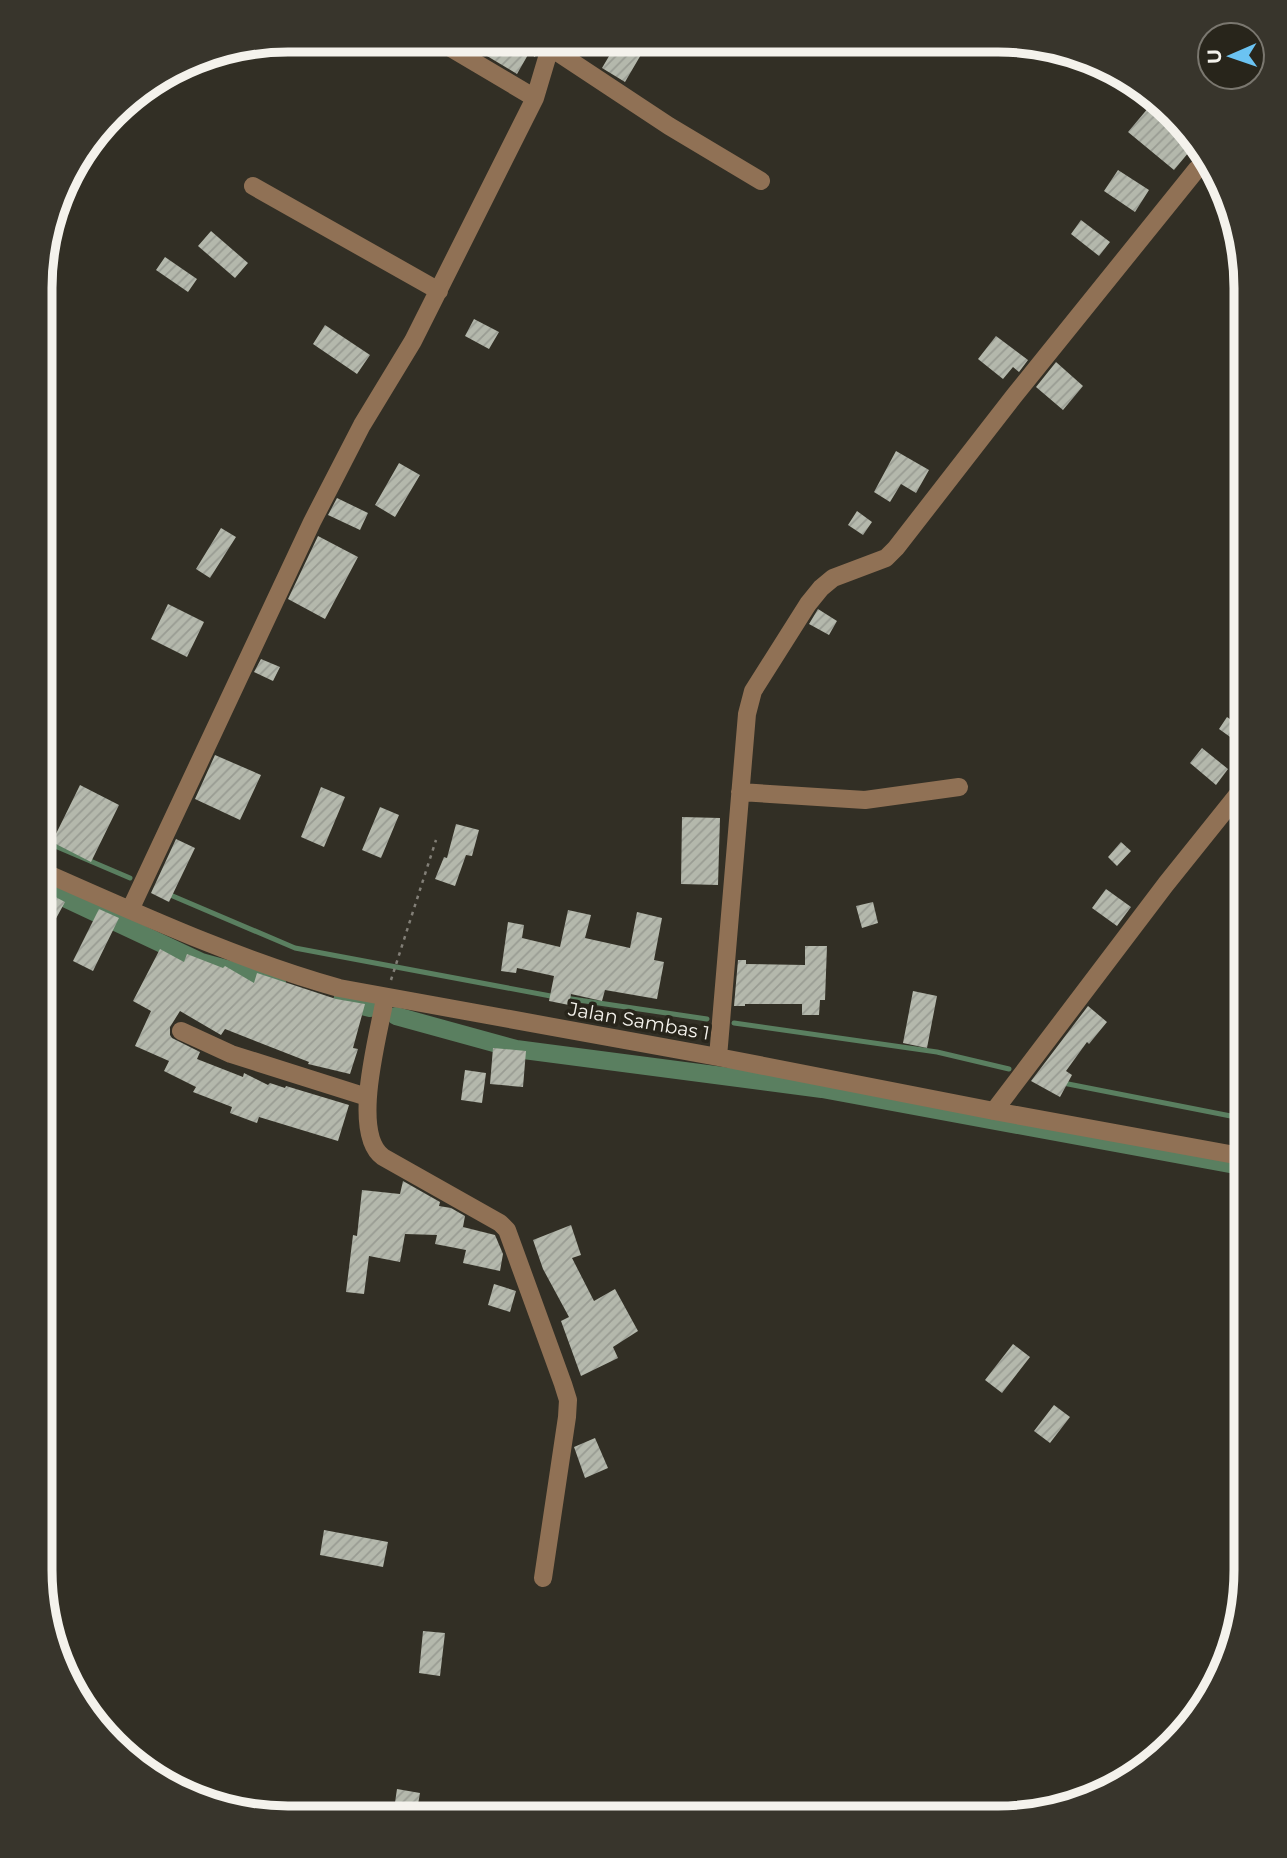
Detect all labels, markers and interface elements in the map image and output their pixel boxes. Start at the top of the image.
north arrow [1196,21,1266,91]
text: U [1203,49,1226,64]
street label: Jalan Sambas 1 [566,997,711,1045]

